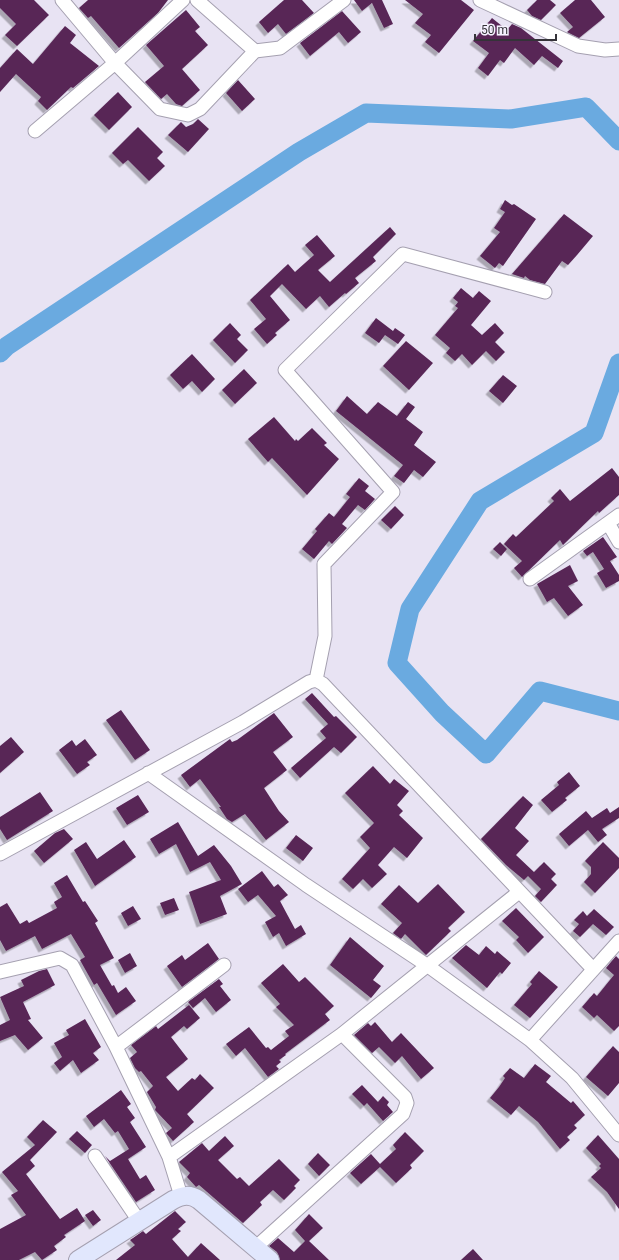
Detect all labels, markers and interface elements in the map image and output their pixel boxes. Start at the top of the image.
scale bar [475,16,556,42]
text: 50 m [481,23,508,37]

